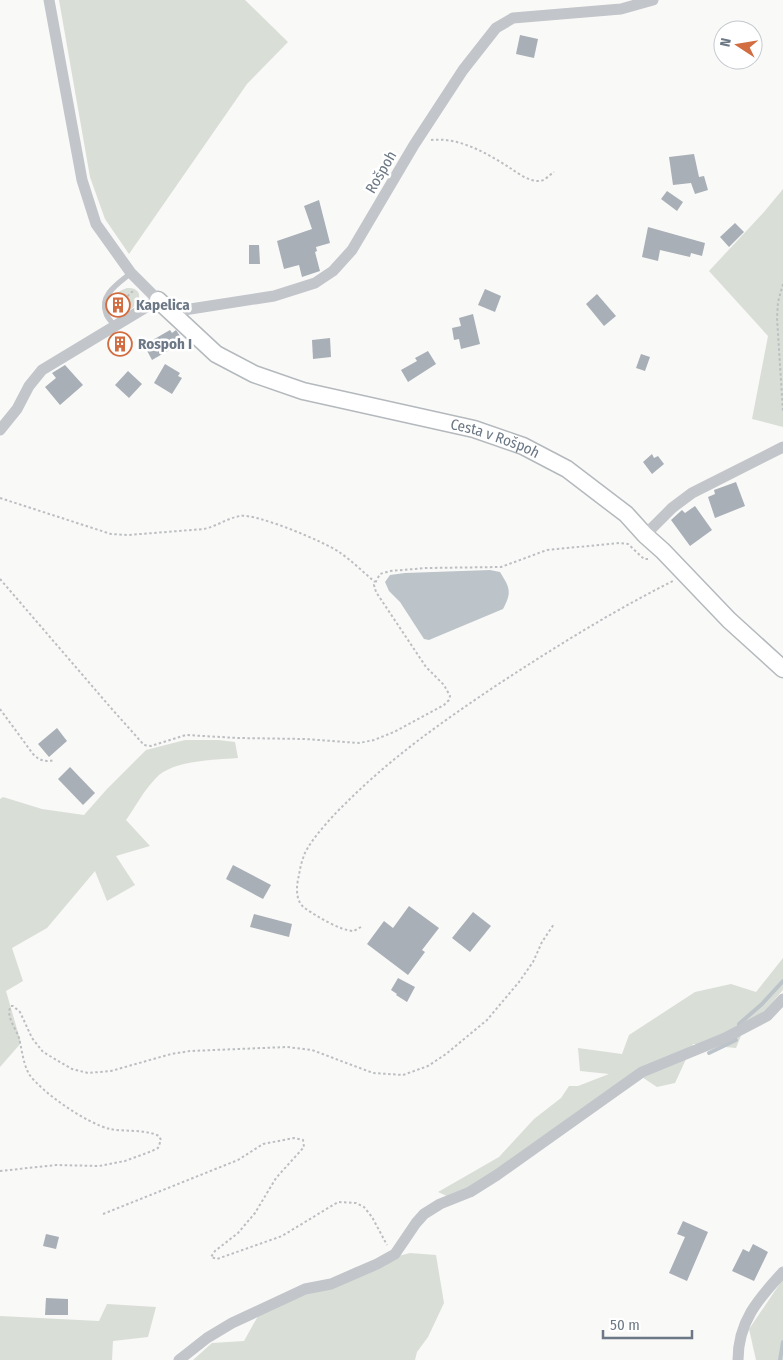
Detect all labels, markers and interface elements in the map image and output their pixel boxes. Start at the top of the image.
north arrow [713,20,763,70]
text: N [717,37,735,48]
street label: Rošpoh [362,148,400,196]
building icon: Kapelica [105,292,131,318]
place label: Kapelica [136,296,190,314]
building icon: Rospoh I [107,331,133,357]
place label: Rospoh I [138,335,192,353]
street label: Cesta v Rošpoh [449,415,543,462]
scale bar [603,1308,692,1340]
text: 50 m [610,1316,640,1334]

